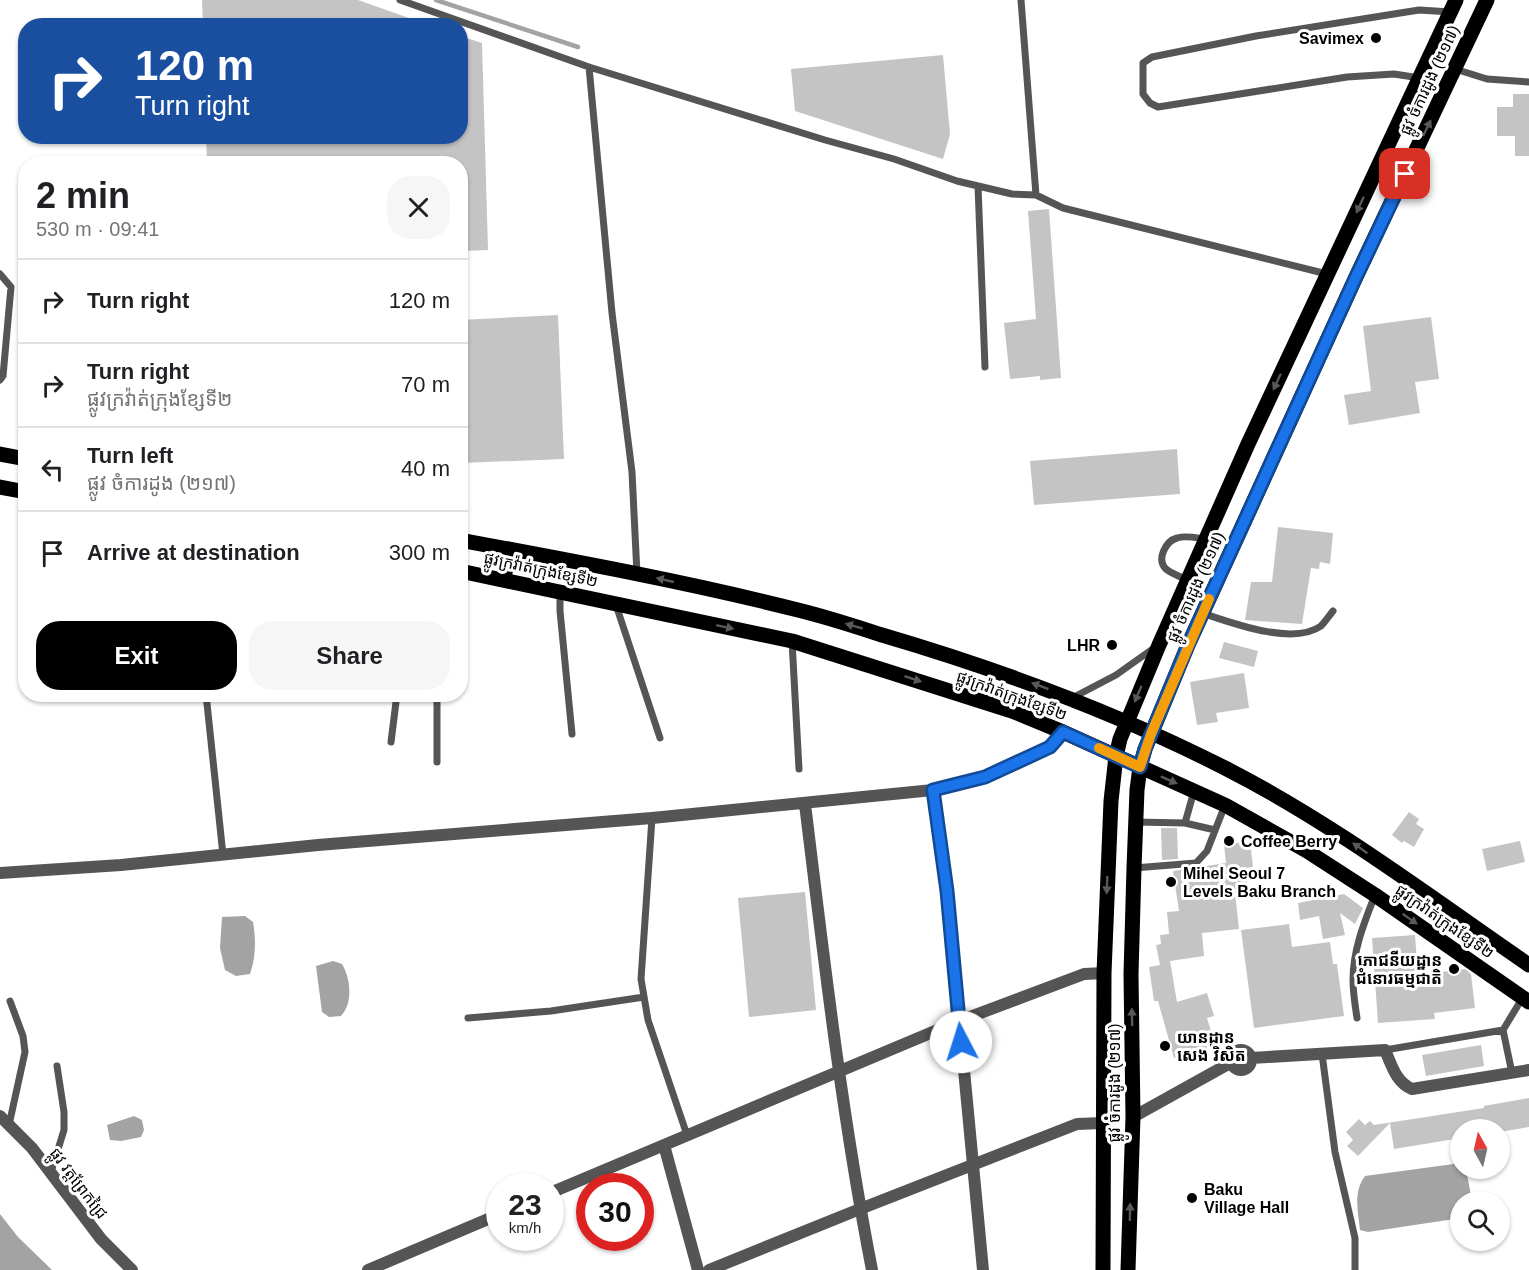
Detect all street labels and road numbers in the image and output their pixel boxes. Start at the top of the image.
street label: ផ្លូវ ចំការដូង (២១៧) [1395,22,1468,140]
street label: ផ្លូវ ចំការដូង (២១៧) [1162,529,1233,647]
street label: ផ្លូវក្រវ៉ាត់ក្រុងខ្សែទី២ [481,547,600,596]
street label: ផ្លូវក្រវ៉ាត់ក្រុងខ្សែទី២ [952,666,1070,729]
street label: ផ្លូវក្រវ៉ាត់ក្រុងខ្សែទី២ [1389,880,1498,966]
street label: ផ្លូវ ចំការដូង (២១៧) [1104,1023,1129,1143]
street label: ផ្លូវ វត្តព្រែកជ្រៃ [42,1143,112,1225]

